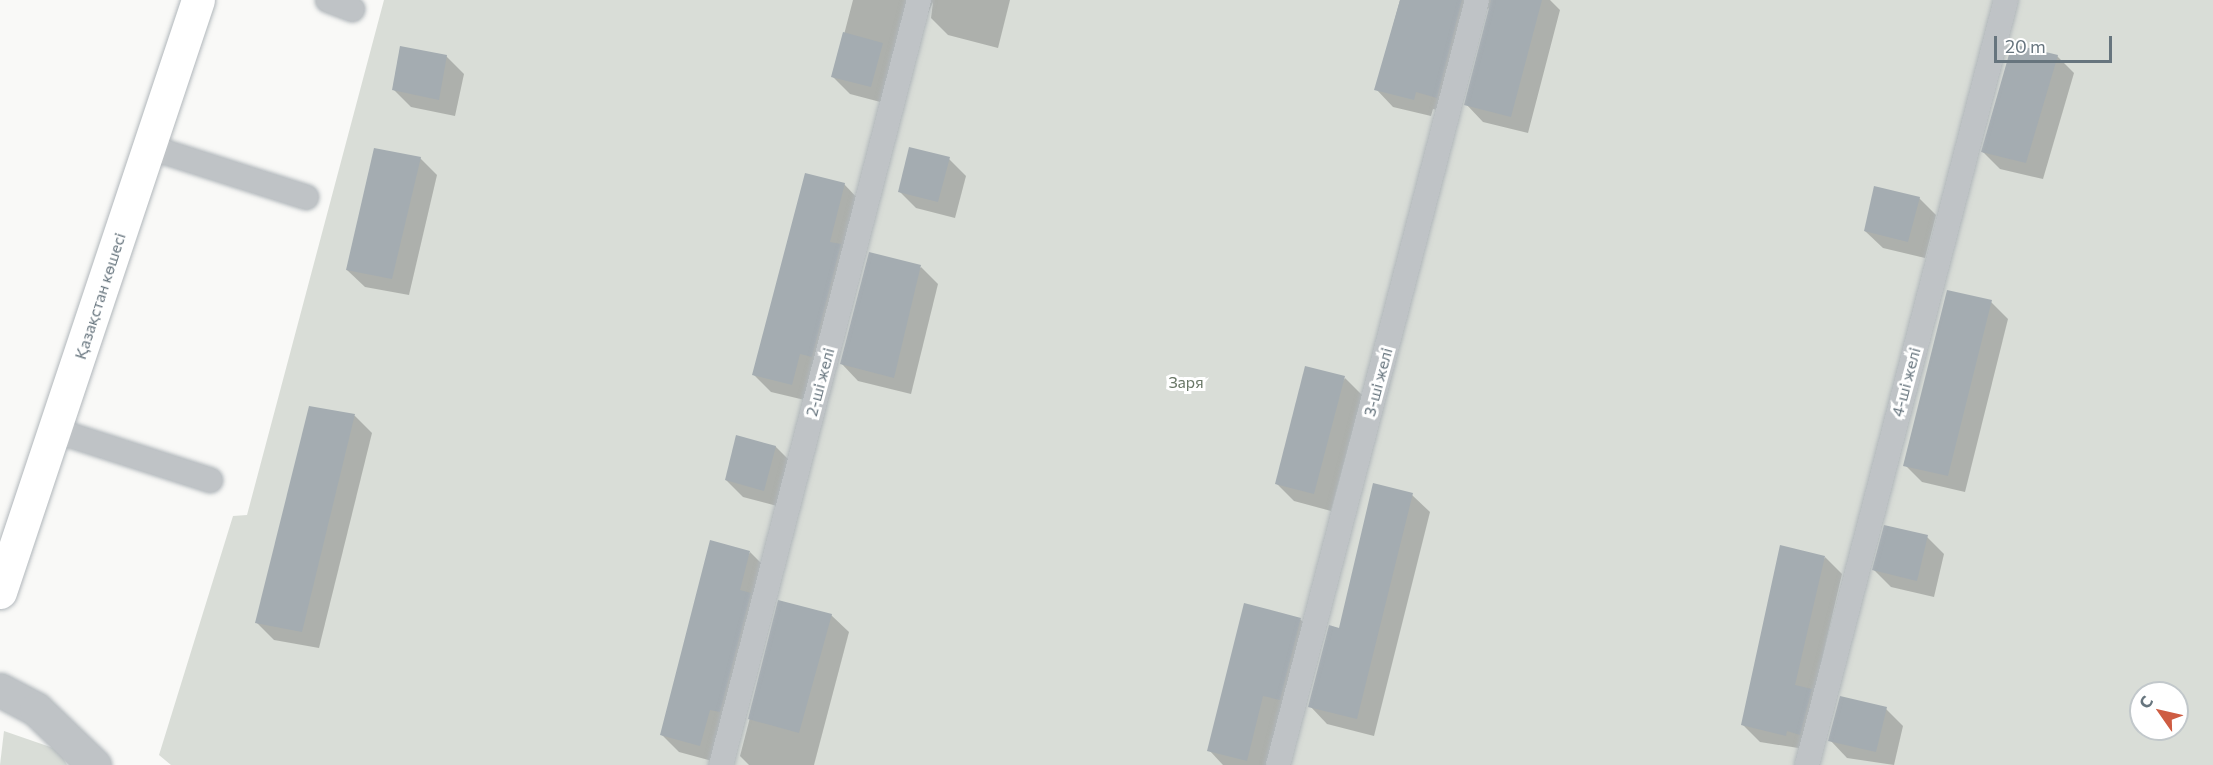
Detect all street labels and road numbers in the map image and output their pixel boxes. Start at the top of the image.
street label: Қазақстан көшесі [70,230,130,362]
street label: 3-ші желі [1360,345,1396,419]
street label: 4-ші желі [1888,345,1924,419]
street label: 2-ші желі [802,346,838,418]

